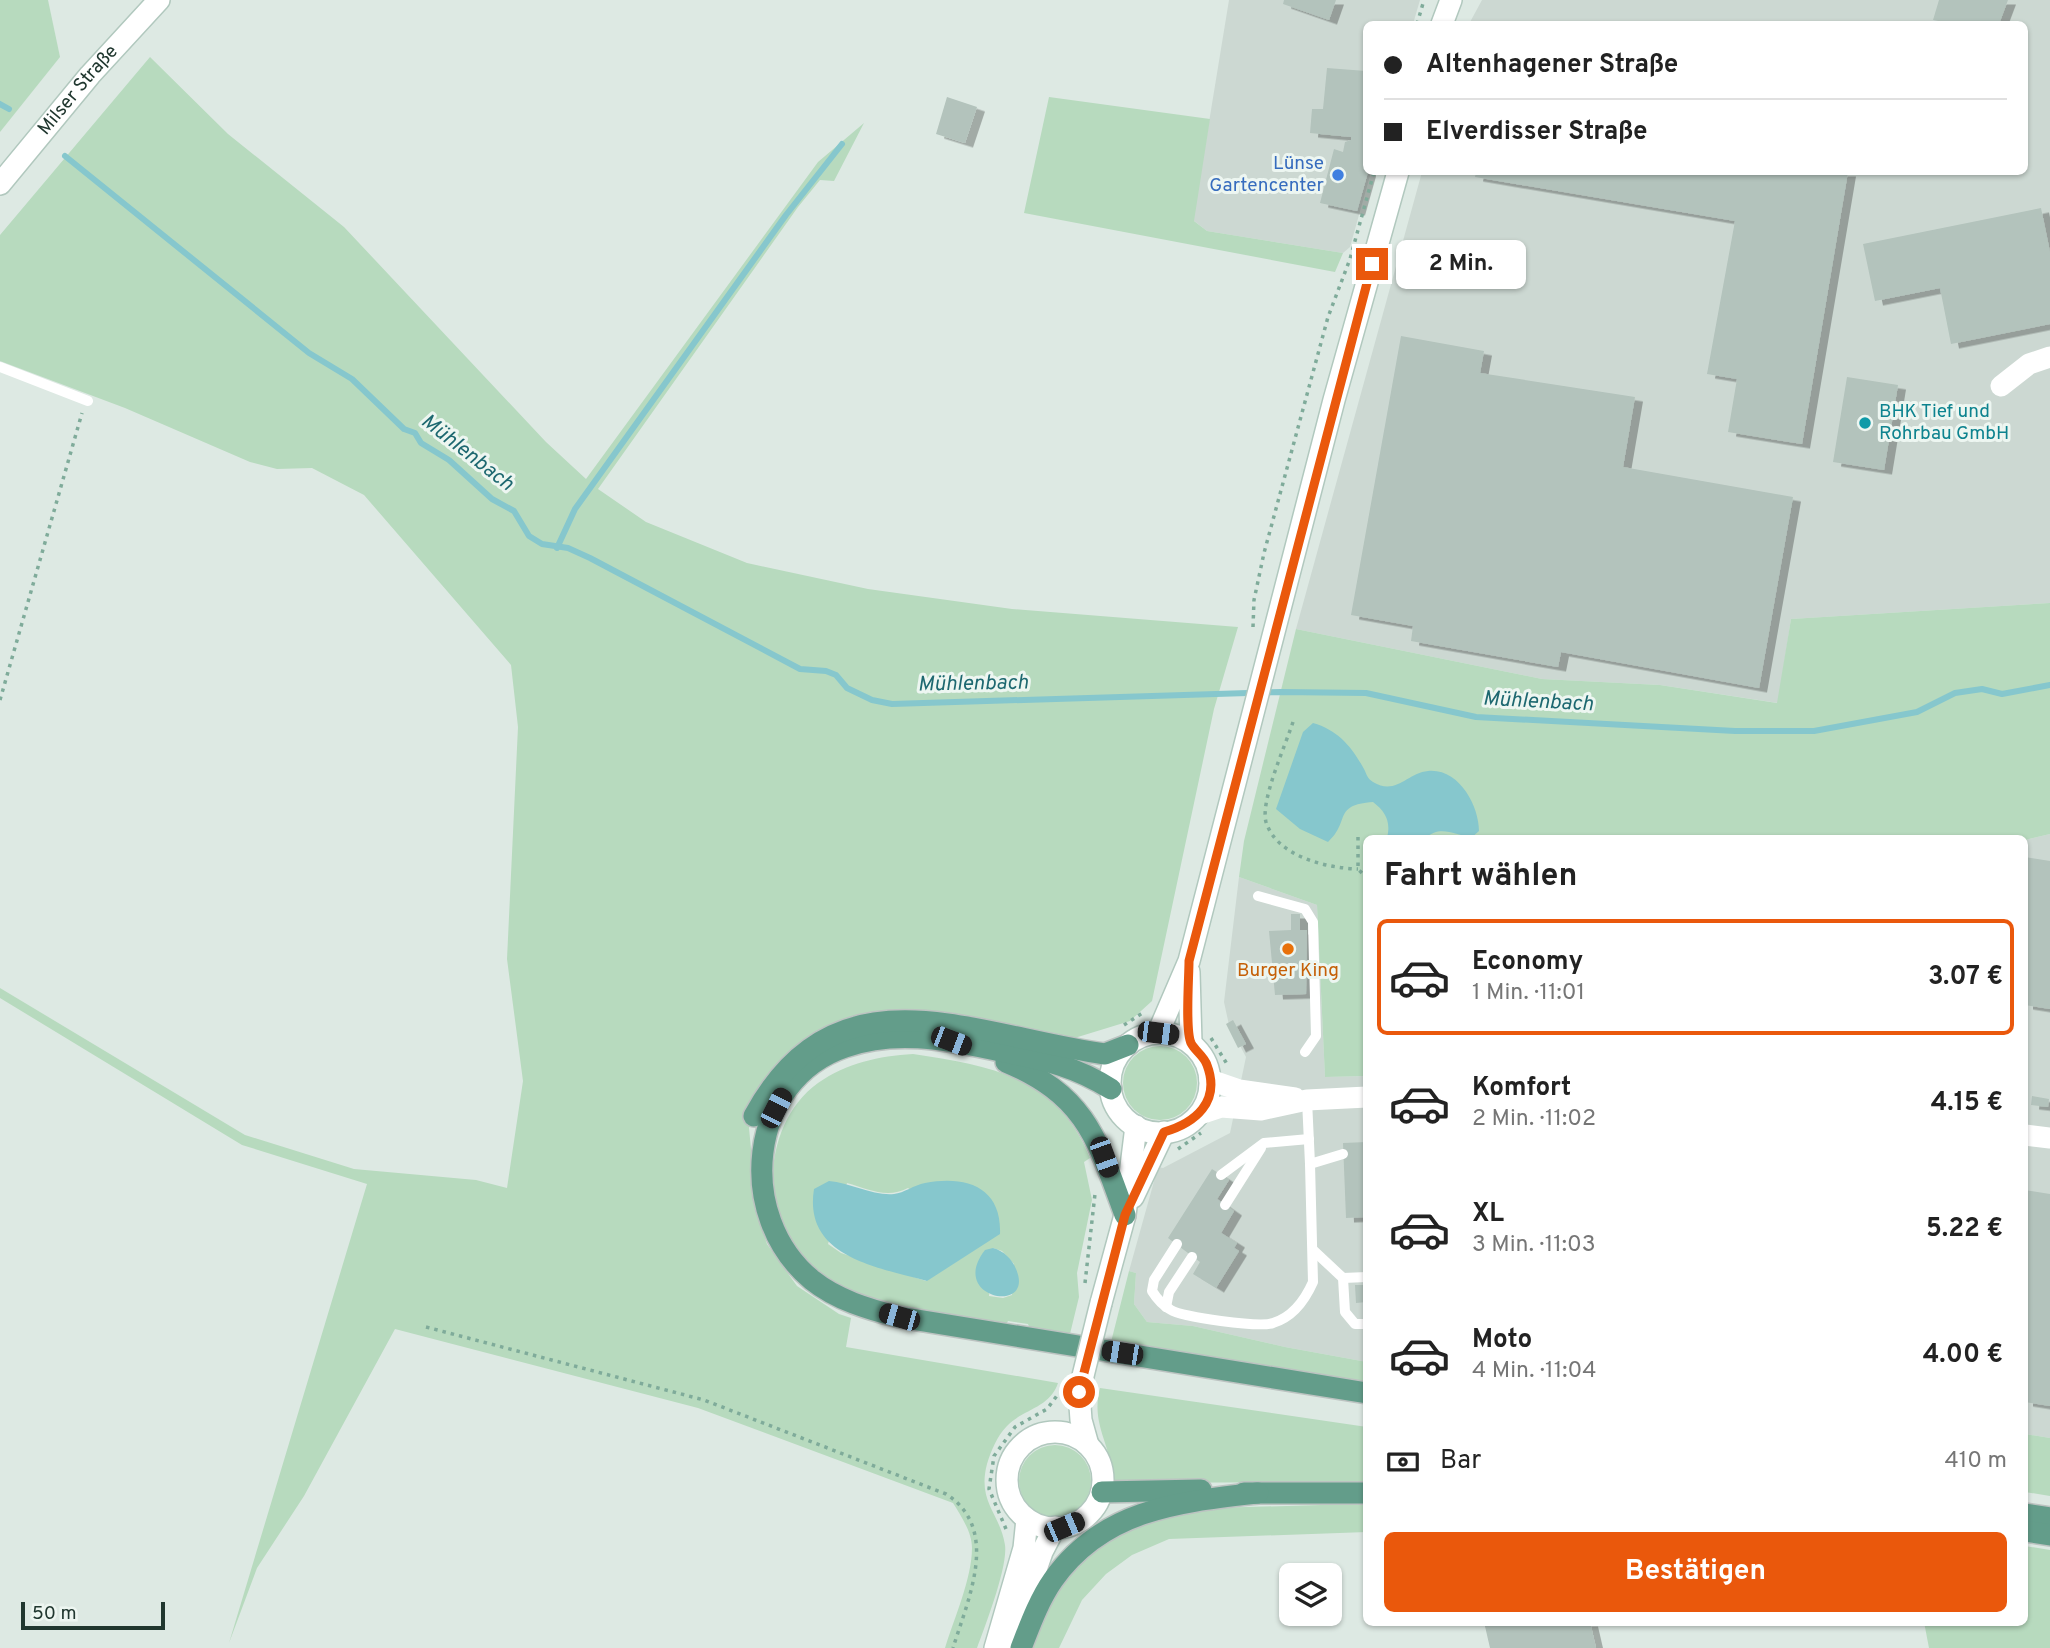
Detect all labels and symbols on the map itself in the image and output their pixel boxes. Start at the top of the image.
street label: Milser Straße [33,40,123,141]
place label: Lünse Gartencenter [1209,152,1325,198]
marker: Lünse Gartencenter [1330,167,1346,183]
callout: 2 Min. [1396,240,1526,288]
route end [1356,248,1388,280]
place label: BHK Tief und Rohrbau GmbH [1879,400,2009,446]
water label: Mühlenbach [415,408,519,498]
marker: BHK Tief und Rohrbau GmbH [1857,415,1873,431]
water label: Mühlenbach [917,670,1029,698]
water label: Mühlenbach [1482,686,1595,718]
marker: Burger King [1280,941,1296,957]
place label: Burger King [1237,959,1339,983]
car [1136,1020,1181,1046]
car [928,1024,975,1058]
car [758,1085,795,1131]
car [1087,1134,1122,1180]
car [876,1301,923,1333]
car [1100,1339,1145,1367]
route start [1063,1376,1095,1408]
car [1041,1509,1088,1545]
scale bar [21,1599,164,1631]

